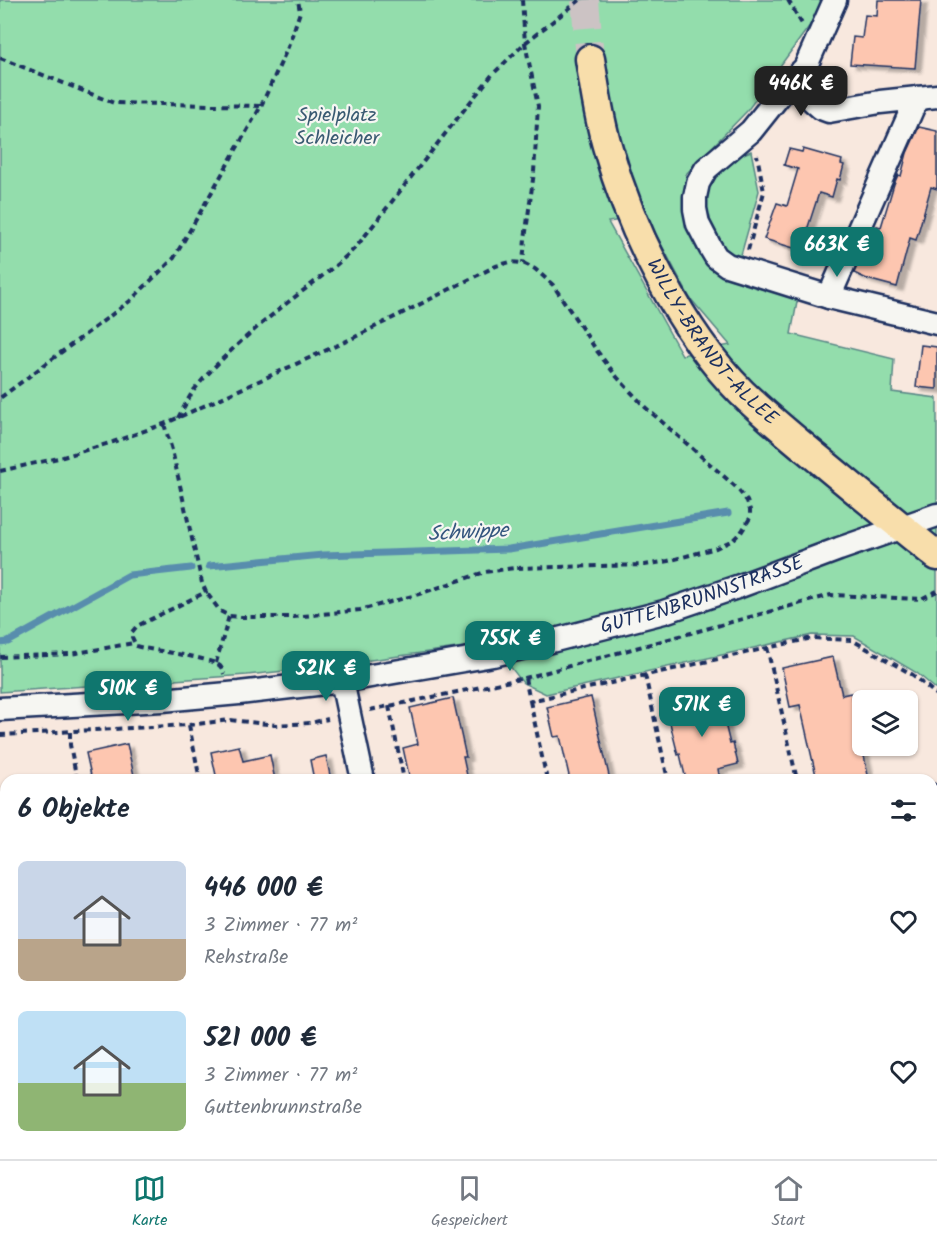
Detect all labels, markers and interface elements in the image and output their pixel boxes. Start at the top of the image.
pin: 446K € [752,66,850,117]
text: 446K € [768,69,834,101]
park label: Spielplatz Schleicher [295,100,380,155]
pin: 663K € [788,227,886,278]
text: 663K € [804,230,870,262]
street label: WILLY-BRANDT-ALLEE [637,253,786,435]
water label: Schwippe [427,514,512,552]
street label: GUTTENBRUNNSTRASSE [597,547,810,644]
pin: 755K € [461,621,559,672]
text: 755K € [479,624,541,656]
pin: 521K € [277,651,375,702]
text: 521K € [296,654,356,686]
pin: 510K € [79,671,177,722]
text: 510K € [99,674,157,706]
pin: 571K € [653,687,751,738]
text: 571K € [673,690,731,722]
map controls [852,690,918,756]
button: layers [852,690,918,756]
text: 6 Objekte [18,789,130,831]
icon: filters [887,794,920,827]
text: 446 000 € [204,868,323,910]
icon: home [66,885,138,957]
icon: heart [887,905,920,938]
text: 3 Zimmer · 77 m² [204,910,357,942]
text: Rehstraße [204,942,288,974]
text: 521 000 € [204,1018,317,1060]
icon: home [66,1035,138,1107]
icon: heart [887,1055,920,1088]
text: 3 Zimmer · 77 m² [204,1060,357,1092]
text: Guttenbrunnstraße [204,1092,362,1124]
tab: Karte [132,1172,167,1233]
tab: Gespeichert [431,1172,508,1233]
tab: Start [771,1172,805,1233]

